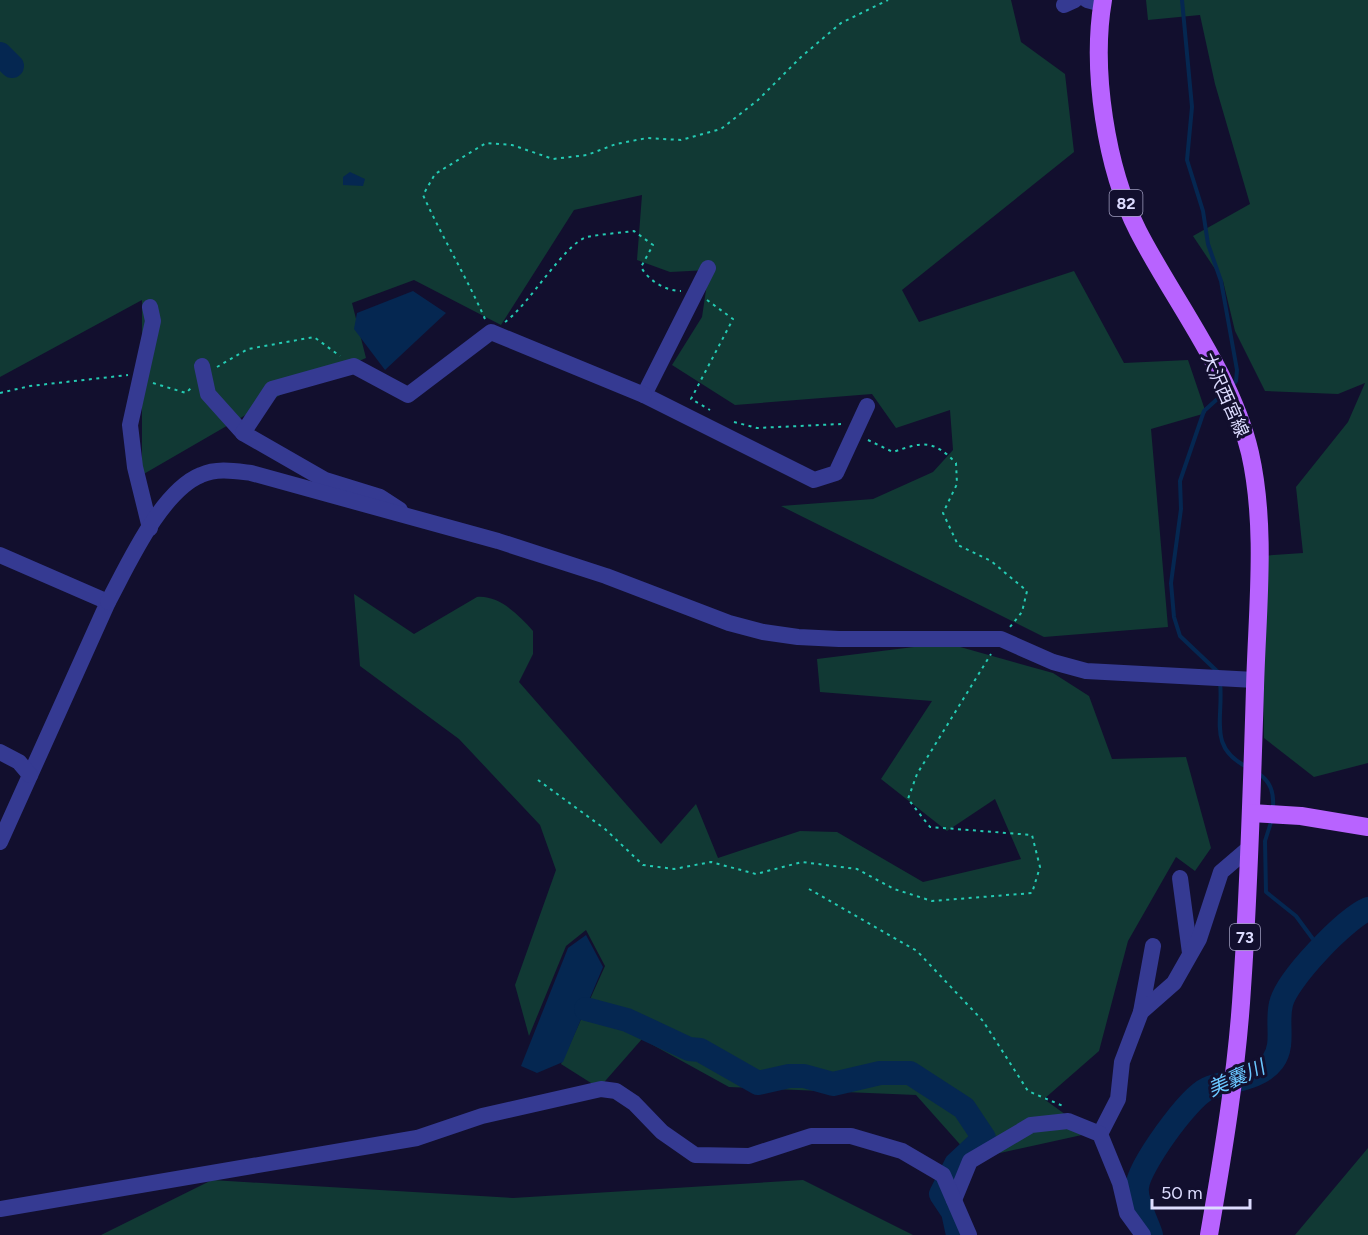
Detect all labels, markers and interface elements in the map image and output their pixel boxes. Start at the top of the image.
road number: 82 [1110,190,1142,216]
street label: 大沢西宮線 [1197,349,1253,441]
road number: 73 [1230,924,1260,950]
water label: 美嚢川 [1204,1054,1270,1101]
scale bar [1152,1172,1250,1210]
text: 50 m [1161,1182,1203,1204]

